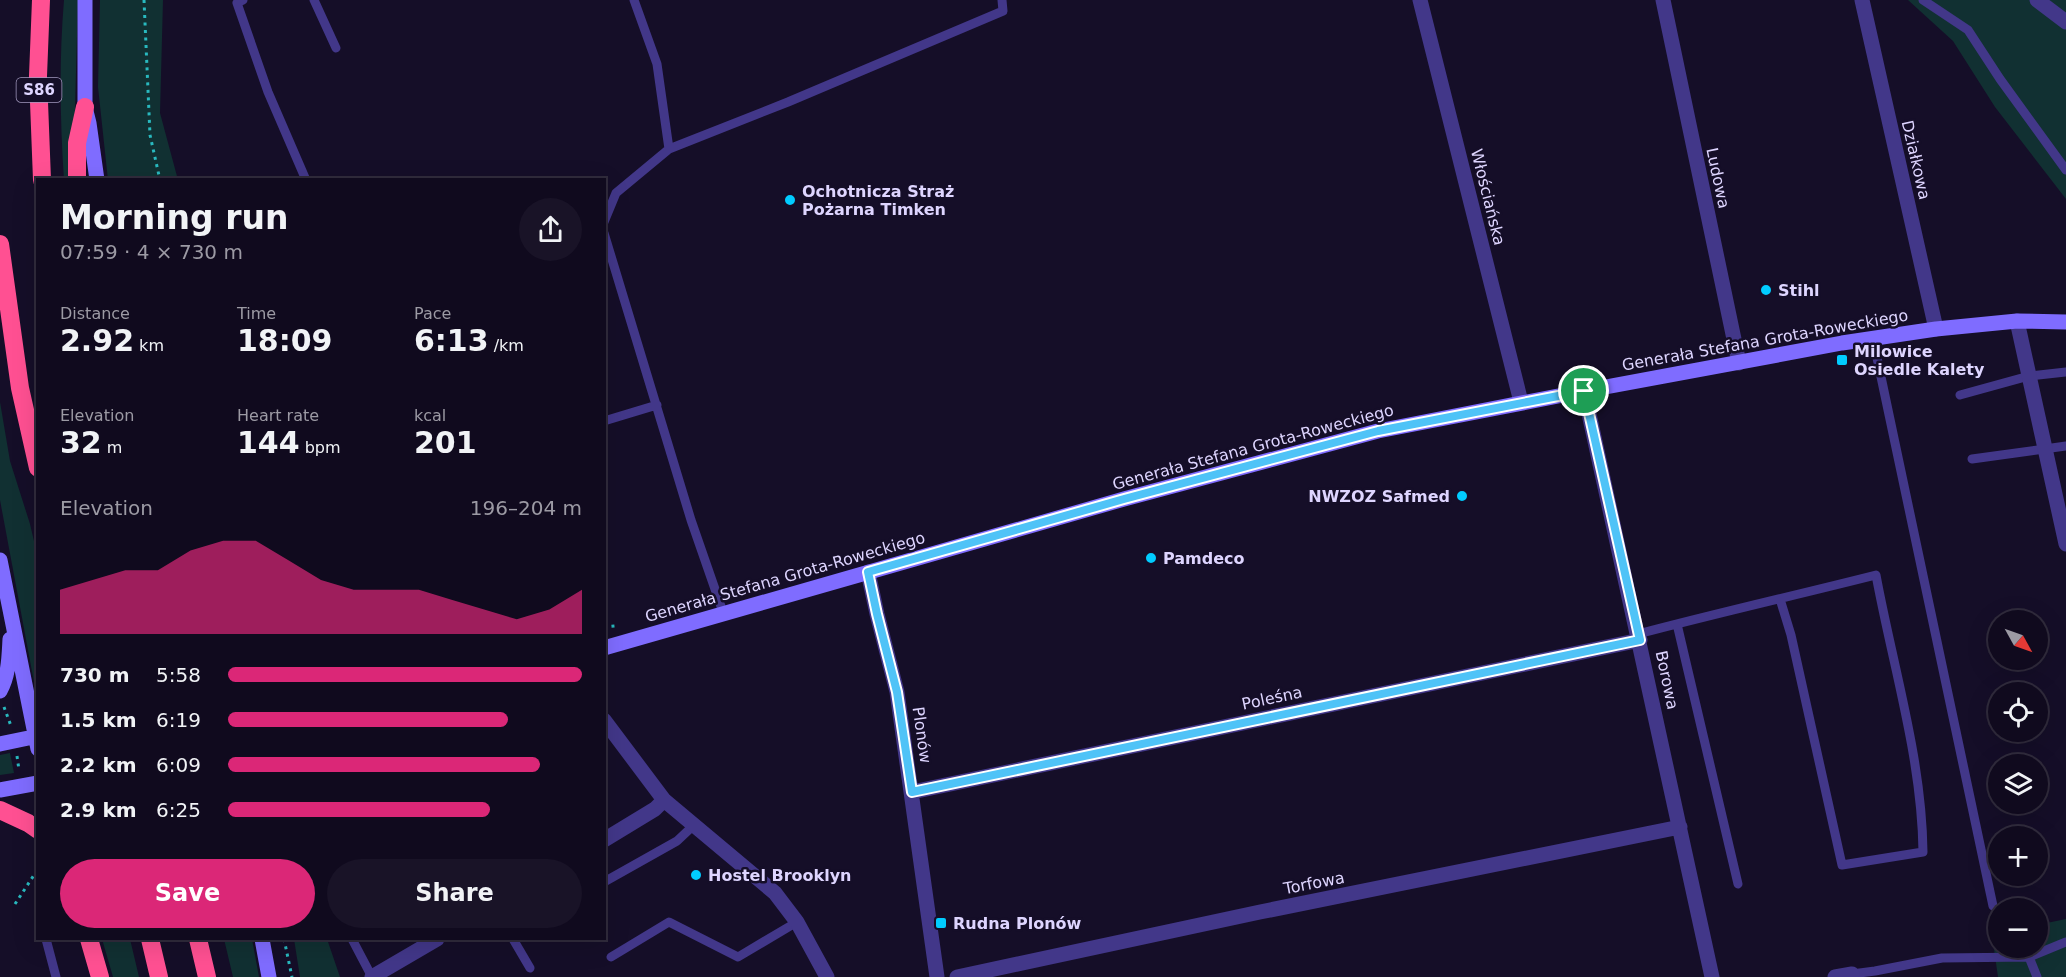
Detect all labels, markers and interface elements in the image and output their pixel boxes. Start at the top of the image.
road number: S86 [16,78,62,102]
street label: Działkowa [1898,118,1934,202]
street label: Ludowa [1702,146,1734,210]
street label: Włościańska [1467,147,1509,247]
place label: Ochotnicza Straż Pożarna Timken [802,182,954,219]
marker: Ochotnicza Straż Pożarna Timken [783,193,797,207]
text: Morning run [60,198,288,237]
button: share [519,198,582,261]
text: 07:59 · 4 × 730 m [60,240,243,264]
place label: Stihl [1778,281,1820,300]
marker: Stihl [1759,283,1773,297]
text: Distance [60,304,130,323]
text: Time [237,304,276,323]
text: Pace [414,304,451,323]
street label: Generała Stefana Grota-Roweckiego [1620,305,1910,375]
text: 2.92 [60,323,134,358]
text: 18:09 [237,323,333,358]
text: 6:13 [414,323,489,358]
text: km [134,336,164,355]
text: /km [489,336,524,355]
place label: Milowice Osiedle Kalety [1854,342,1985,379]
marker: Milowice Osiedle Kalety [1835,353,1849,367]
pin [1558,365,1609,416]
icon: arrive [1567,374,1600,407]
street label: Generała Stefana Grota-Roweckiego [1110,400,1396,494]
text: Elevation [60,406,134,425]
text: Heart rate [237,406,319,425]
text: kcal [414,406,446,425]
text: 32 [60,425,102,460]
text: 144 [237,425,300,460]
text: 201 [414,425,477,460]
text: m [102,438,122,457]
text: bpm [300,438,341,457]
place label: NWZOZ Safmed [1308,487,1450,506]
marker: NWZOZ Safmed [1455,489,1469,503]
text: Elevation [60,496,153,520]
text: 196–204 m [470,496,582,520]
street label: Generała Stefana Grota-Roweckiego [643,528,927,626]
place label: Pamdeco [1163,549,1245,568]
marker: Pamdeco [1144,551,1158,565]
north arrow [1988,610,2048,670]
map controls [1988,610,2048,958]
street label: Borowa [1652,649,1682,711]
text: 730 m [60,663,130,687]
text: 5:58 [156,663,201,687]
street label: Poleśna [1240,682,1304,714]
button: locate [1988,682,2048,742]
street label: Plonów [909,706,935,764]
text: 1.5 km [60,708,137,732]
text: 6:19 [156,708,201,732]
text: 2.2 km [60,753,137,777]
text: 6:09 [156,753,201,777]
button: layers [1988,754,2048,814]
text: 2.9 km [60,798,137,822]
text: 6:25 [156,798,201,822]
button: + [1988,826,2048,886]
button: Save [60,859,315,928]
button: Share [327,859,582,928]
place label: Hostel Brooklyn [708,866,851,885]
marker: Hostel Brooklyn [689,868,703,882]
street label: Torfowa [1281,868,1346,898]
button: − [1988,898,2048,958]
place label: Rudna Plonów [953,914,1082,933]
marker: Rudna Plonów [934,916,948,930]

